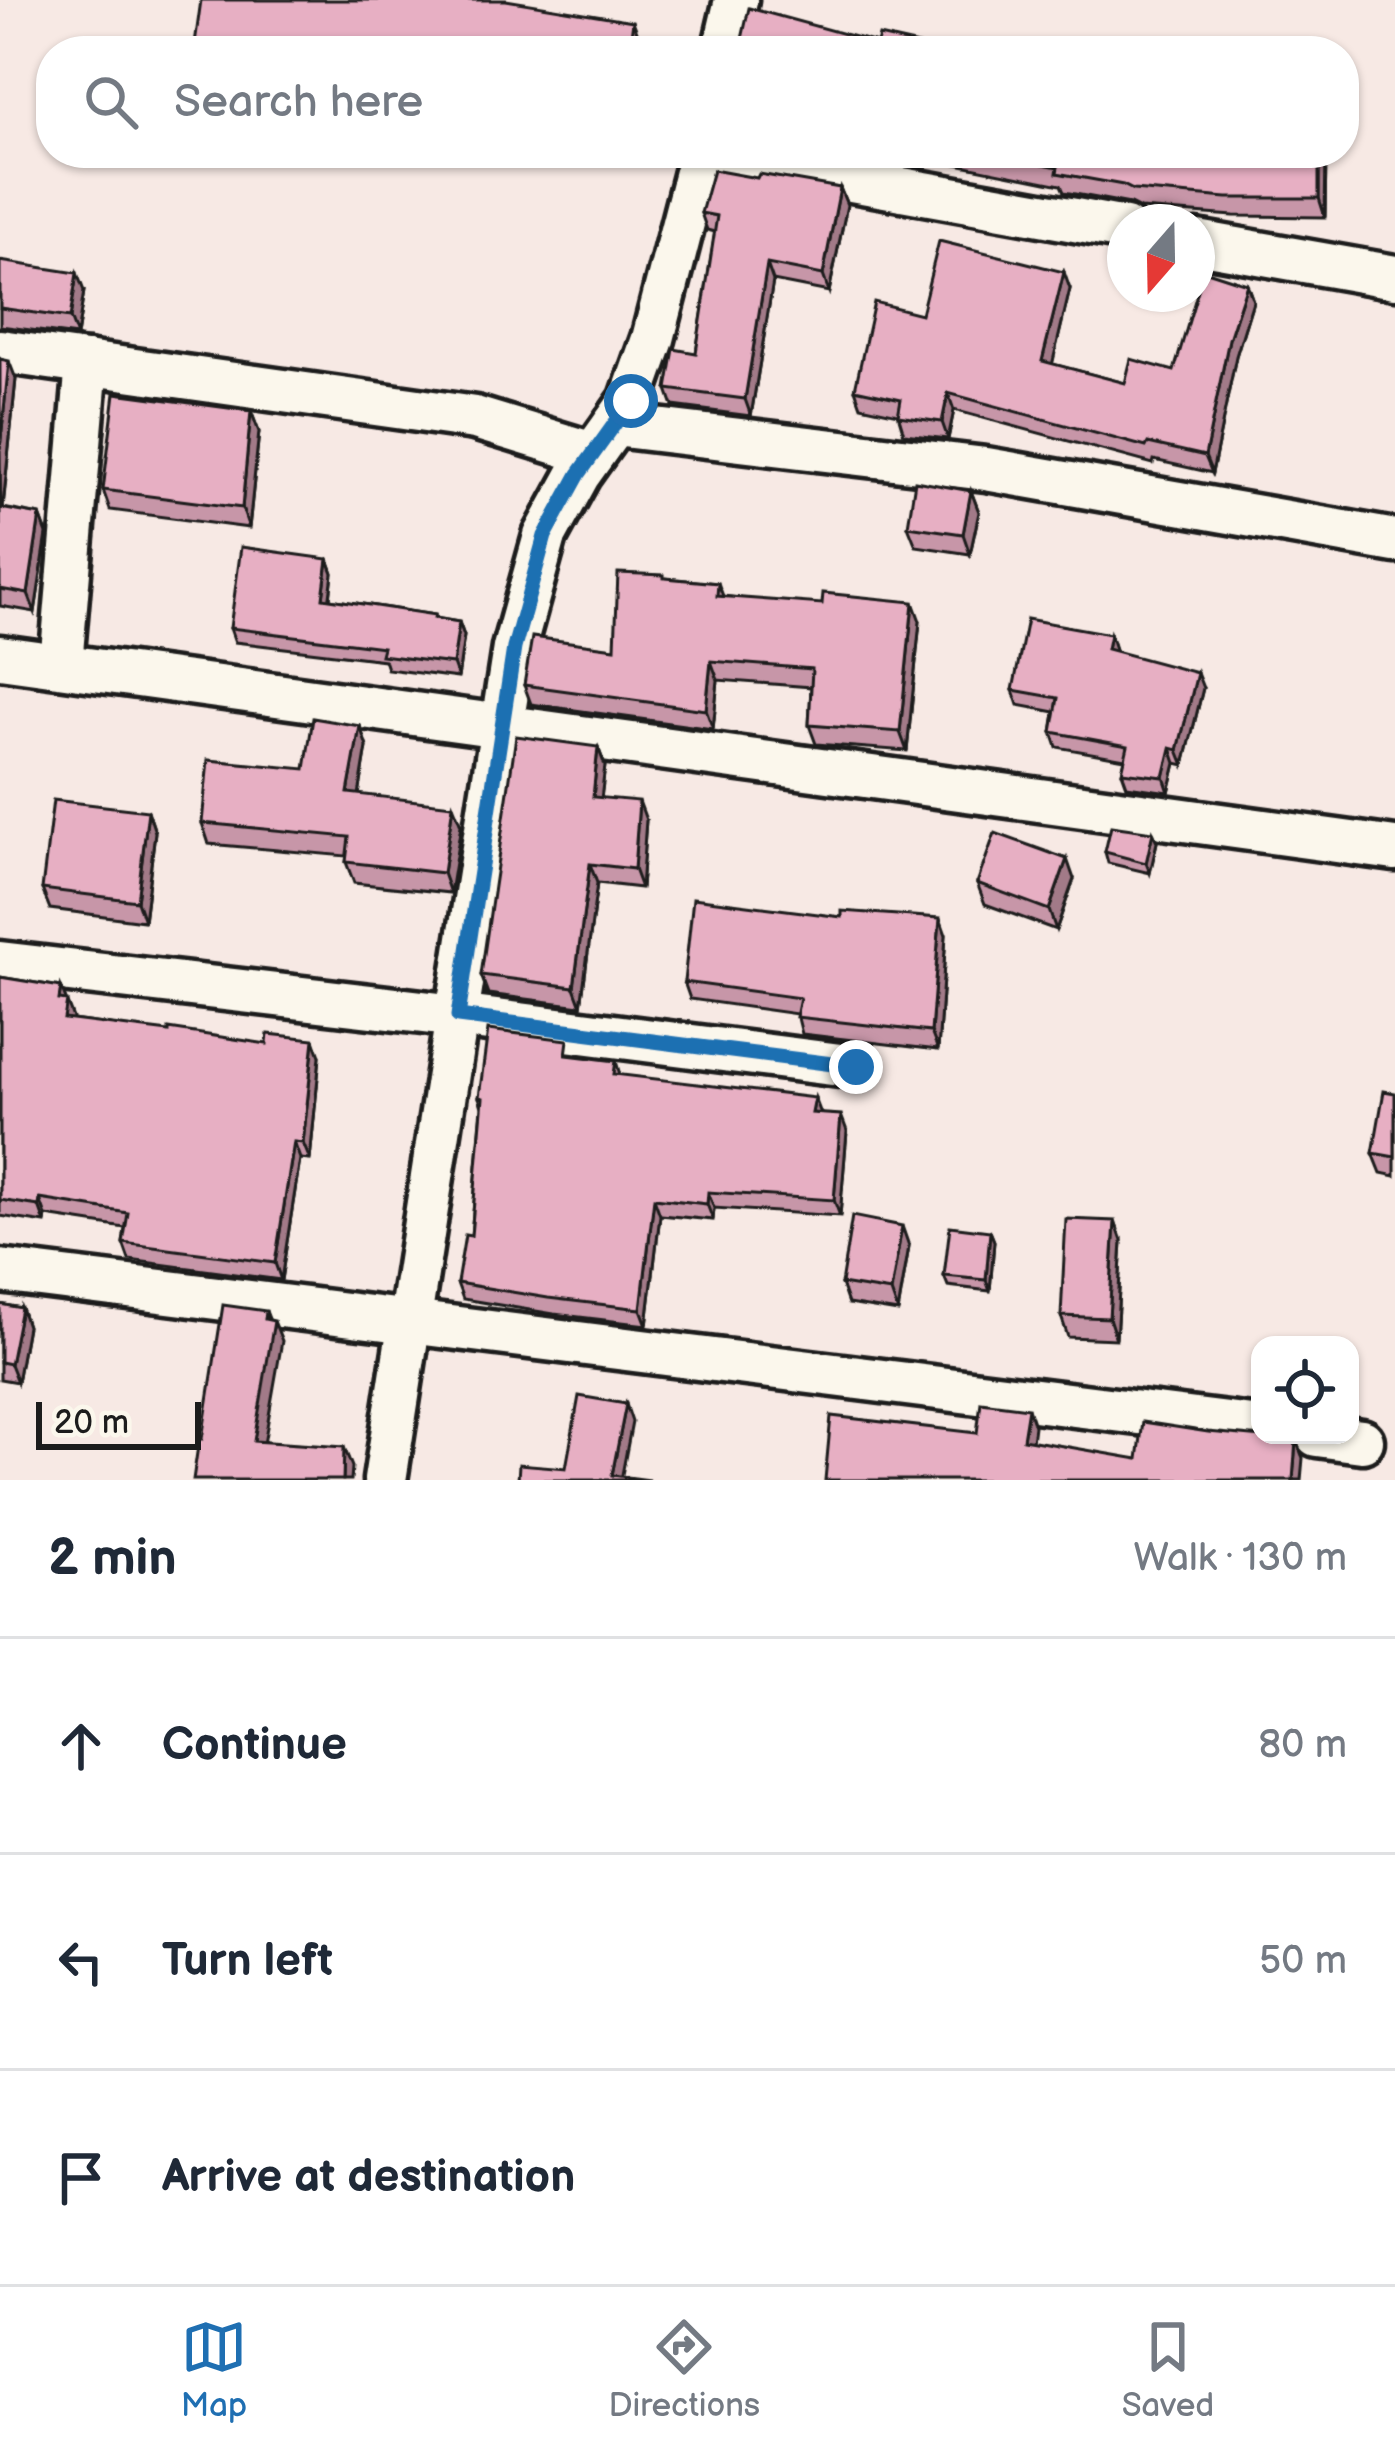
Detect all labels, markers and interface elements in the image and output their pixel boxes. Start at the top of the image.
search box [36,36,1359,168]
icon: search [78,69,144,135]
text: Search here [174,75,423,130]
north arrow [1107,204,1215,312]
route start [604,374,658,428]
route end [829,1040,883,1094]
map controls [1251,1336,1359,1444]
button: locate [1251,1336,1359,1444]
scale bar [36,1396,201,1449]
text: 20 m [54,1403,129,1443]
text: 2 min [48,1528,177,1589]
text: Walk · 130 m [1134,1535,1347,1582]
icon: ahead [48,1713,114,1779]
text: Continue [162,1718,347,1773]
text: 80 m [1259,1722,1347,1769]
icon: left [48,1929,114,1995]
text: Turn left [162,1934,333,1989]
text: 50 m [1259,1938,1347,1985]
icon: arrive [48,2145,114,2211]
text: Arrive at destination [162,2150,575,2205]
tab: Map [181,2314,247,2426]
tab: Directions [608,2314,760,2426]
tab: Saved [1122,2314,1214,2426]

